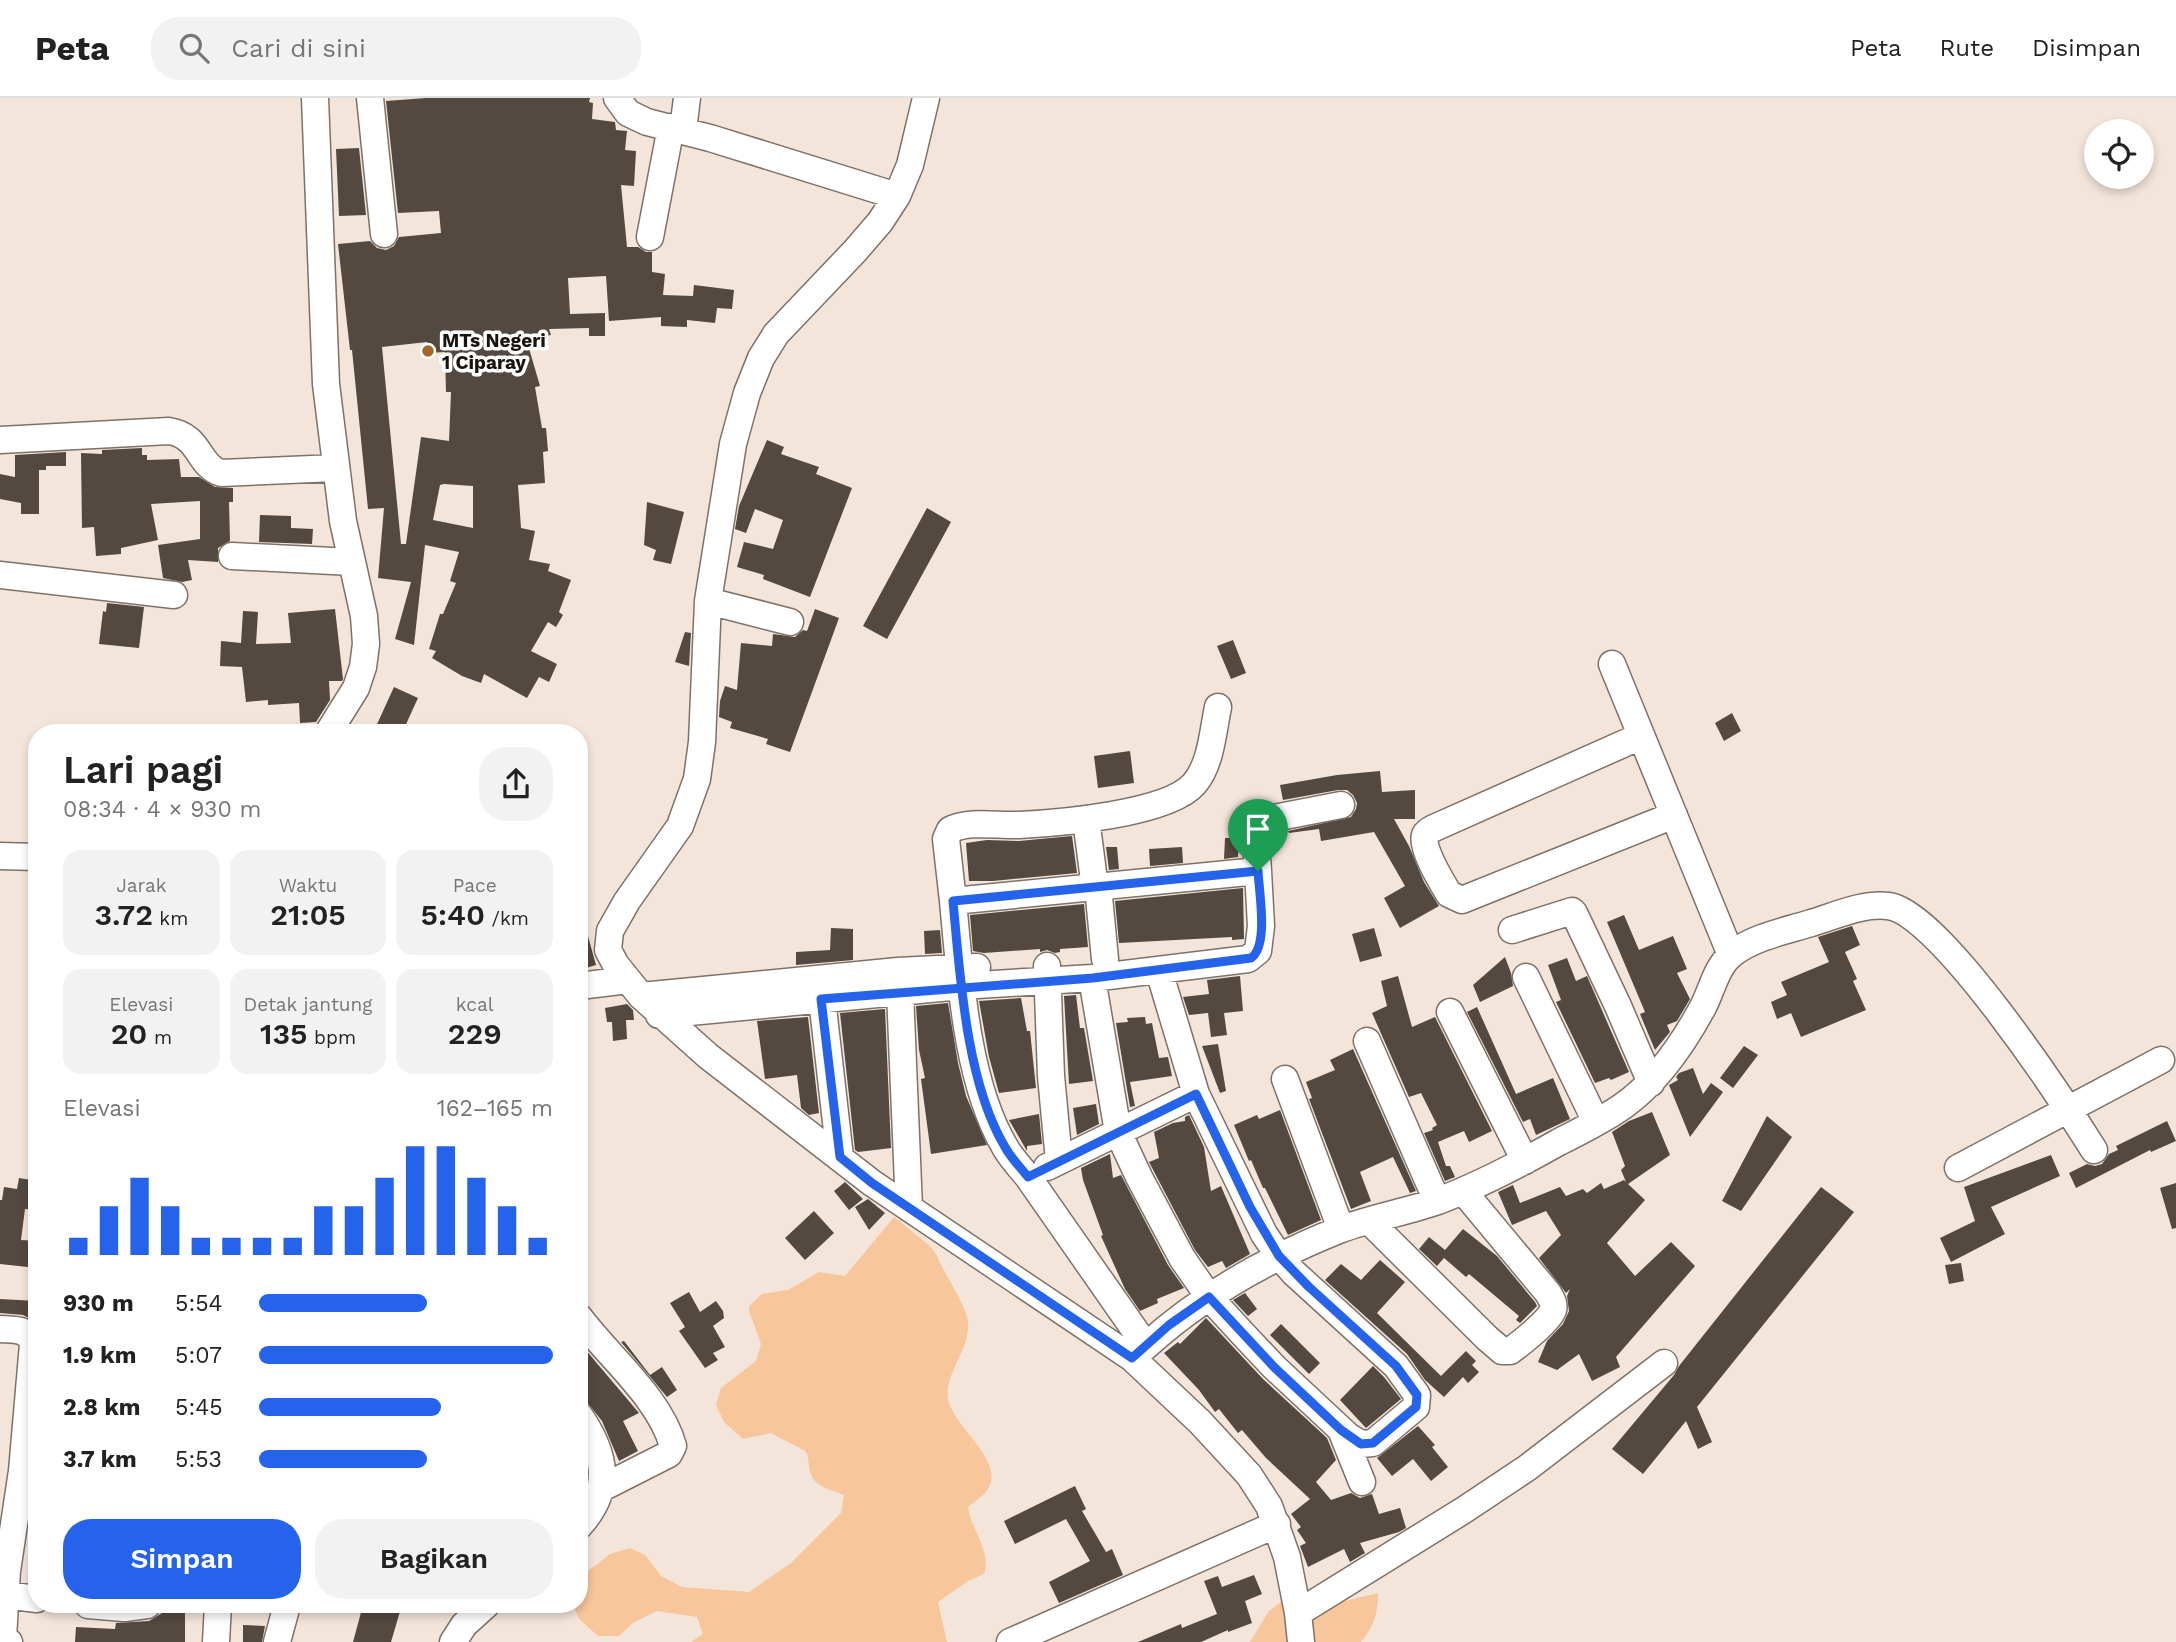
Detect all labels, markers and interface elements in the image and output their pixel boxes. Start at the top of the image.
search box [151,17,641,80]
text: Peta [35,29,109,68]
icon: search [175,29,213,67]
text: Cari di sini [231,33,366,63]
text: Peta [1850,34,1902,62]
text: Rute [1940,34,1994,62]
text: Disimpan [2032,34,2141,62]
map controls [2084,119,2154,189]
button: locate [2084,119,2154,189]
place label: MTs Negeri 1 Ciparay [442,329,546,374]
marker: MTs Negeri 1 Ciparay [420,343,436,359]
button: share [479,747,553,821]
text: Lari pagi [63,748,223,792]
text: 08:34 · 4 × 930 m [63,796,261,823]
pin [1228,799,1288,871]
icon: arrive [1239,810,1277,848]
text: Jarak [116,874,166,897]
text: Waktu [279,874,337,897]
text: Pace [453,874,497,897]
text: 3.72 [94,897,153,932]
text: 21:05 [270,897,346,932]
text: 5:40 [421,897,485,932]
text: km [153,907,188,930]
text: /km [485,907,529,930]
text: Elevasi [109,993,173,1016]
text: Detak jantung [244,993,372,1016]
text: kcal [456,993,493,1016]
text: 20 [111,1016,147,1051]
text: 135 [260,1016,308,1051]
text: 229 [448,1016,502,1051]
text: m [147,1026,172,1049]
text: bpm [308,1026,356,1049]
text: Elevasi [63,1095,141,1122]
text: 162–165 m [437,1095,553,1122]
text: 930 m [63,1290,134,1317]
text: 5:54 [175,1290,223,1317]
text: 1.9 km [63,1342,136,1369]
text: 5:07 [175,1342,222,1369]
text: 2.8 km [63,1394,140,1421]
text: 5:45 [175,1394,223,1421]
text: 3.7 km [63,1446,137,1473]
text: 5:53 [175,1446,222,1473]
button: Simpan [63,1519,301,1599]
button: Bagikan [315,1519,553,1599]

